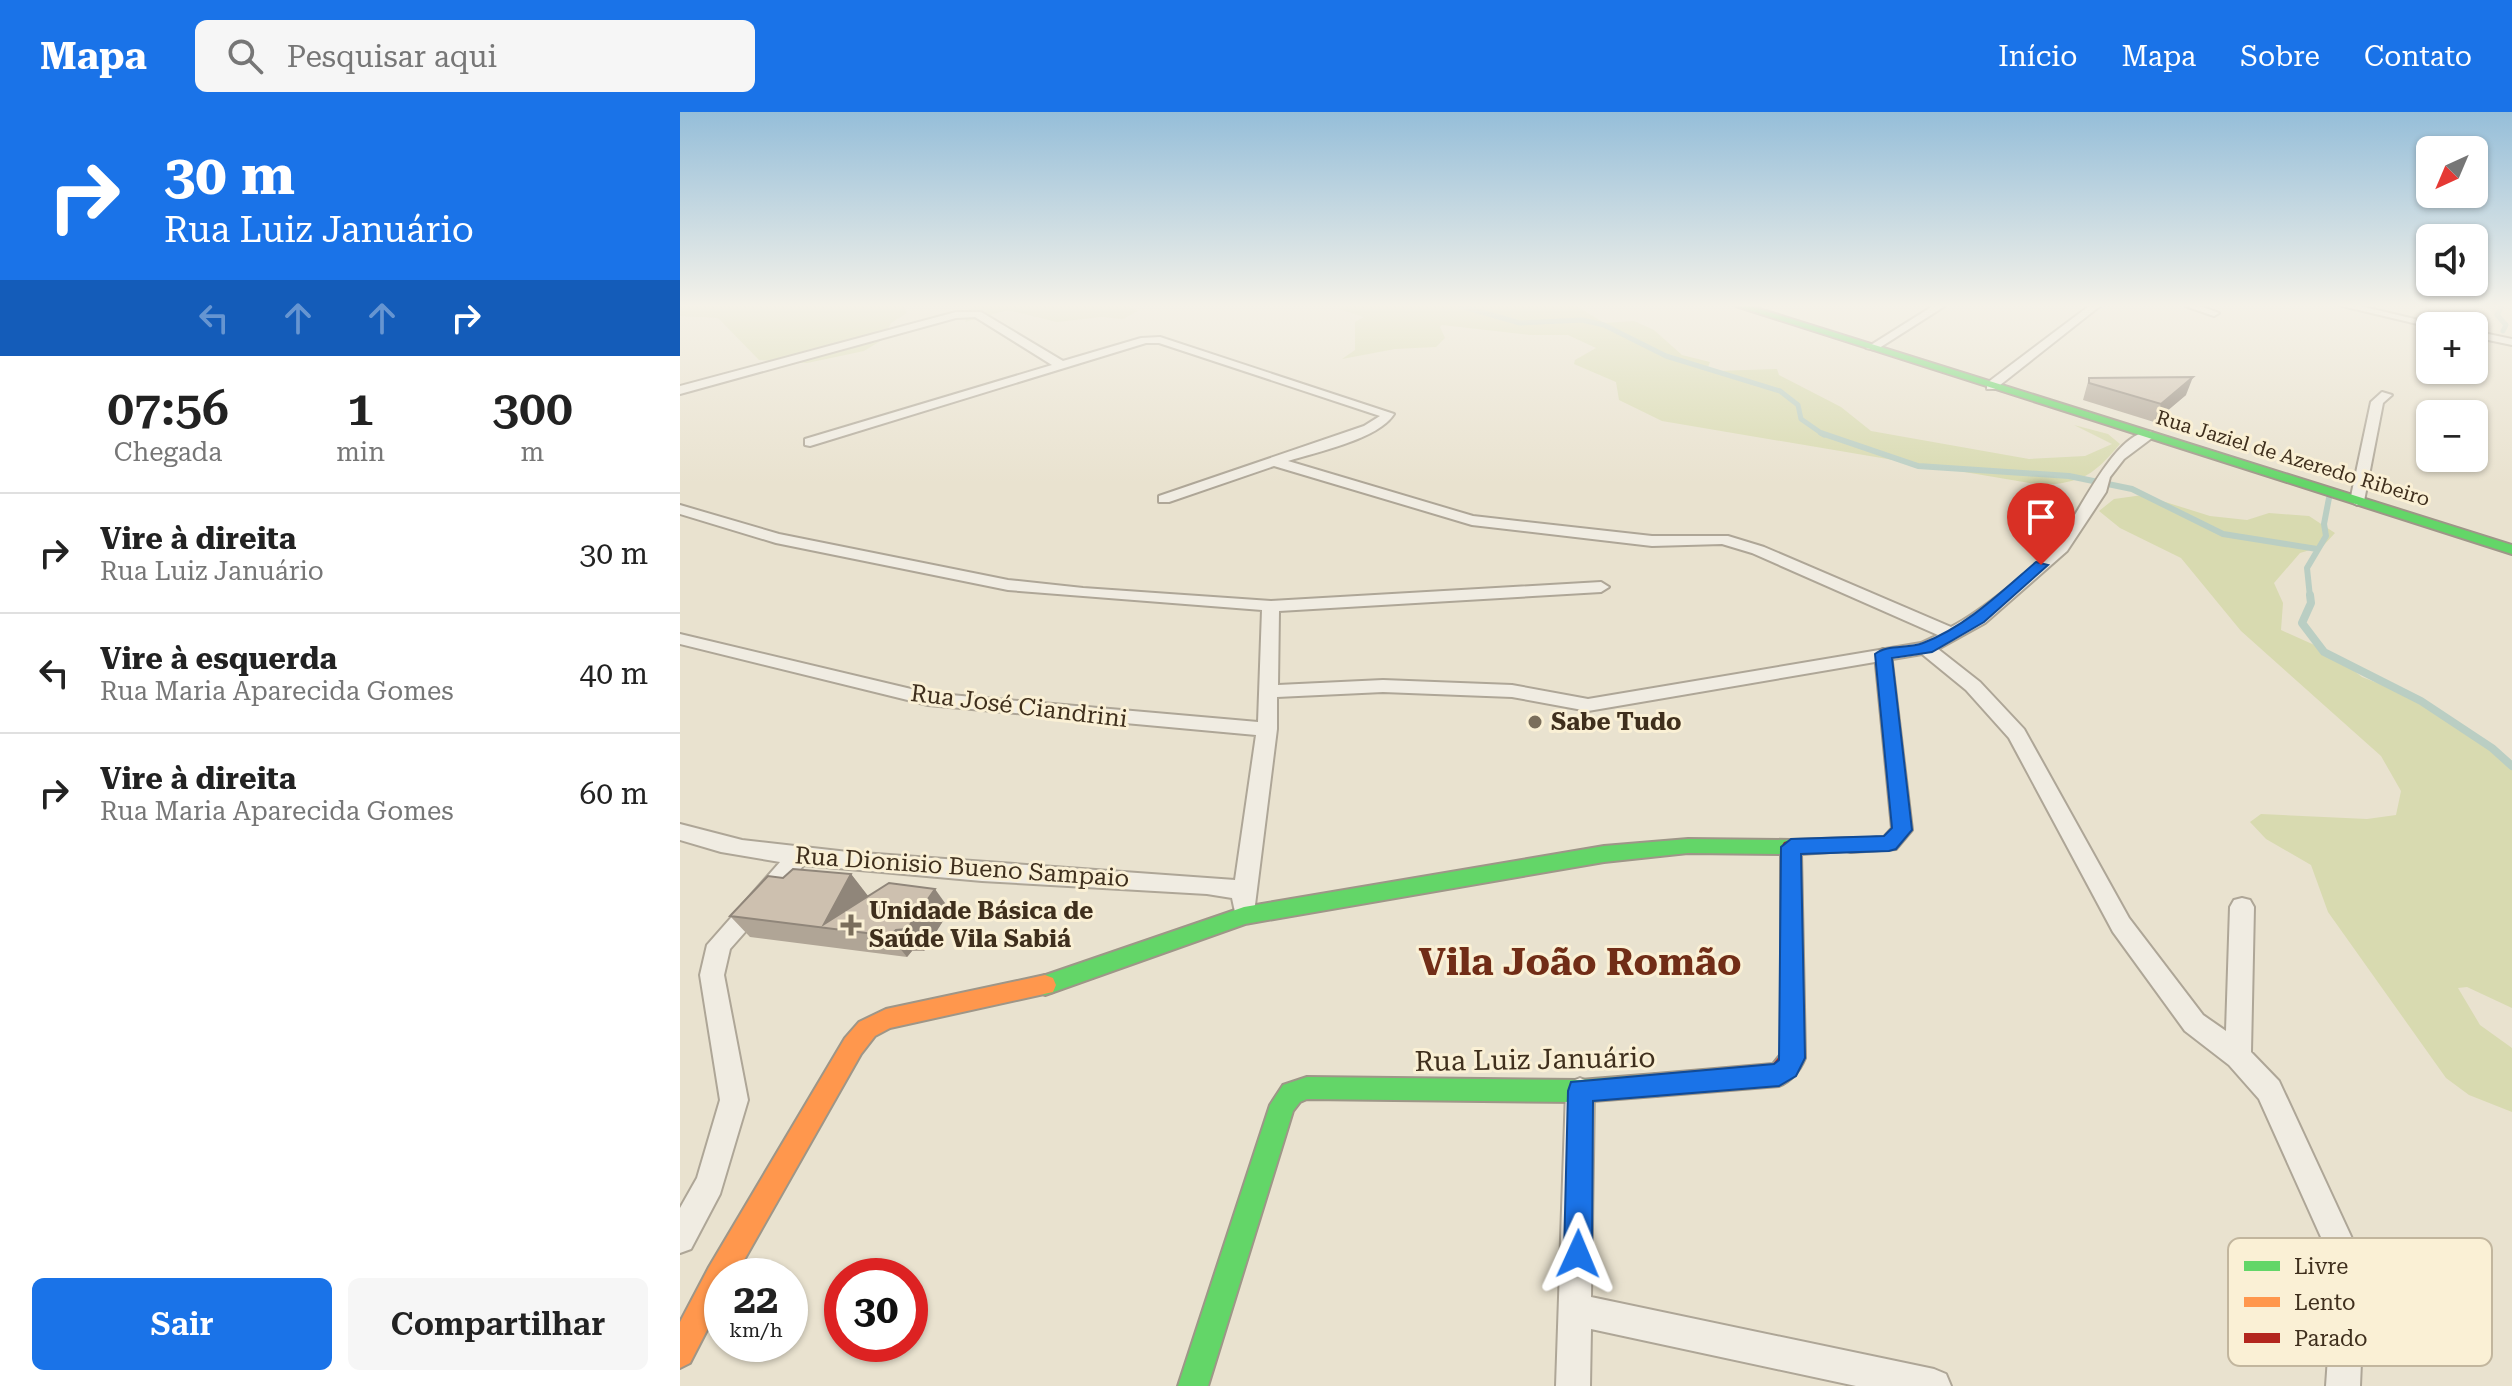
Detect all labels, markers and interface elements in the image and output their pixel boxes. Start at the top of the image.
search box [195,20,755,92]
text: Mapa [40,34,147,78]
icon: search [223,34,267,78]
text: Pesquisar aqui [287,39,497,74]
text: Início [1998,40,2077,73]
text: Mapa [2121,40,2196,73]
text: Sobre [2240,40,2320,73]
text: Contato [2364,40,2472,73]
north arrow [2416,136,2488,208]
map controls [2416,136,2488,472]
text: 30 m [164,142,295,208]
icon: right [32,144,136,248]
text: Rua Luiz Januário [164,209,474,251]
button: sound [2416,224,2488,296]
icon: left [192,296,236,340]
icon: ahead [276,296,320,340]
icon: ahead [360,296,404,340]
icon: right [444,296,488,340]
button: + [2416,312,2488,384]
text: 07:56 [107,381,229,437]
text: 1 [347,381,374,437]
text: 300 [492,381,573,437]
button: − [2416,400,2488,472]
street label: Rua Jaziel de Azeredo Ribeiro [2153,405,2433,511]
text: Chegada [114,437,222,467]
text: min [336,437,385,467]
text: m [521,437,544,467]
pin [2007,483,2075,565]
icon: arrive [2019,495,2063,539]
text: Vire à direita [100,521,296,556]
icon: right [32,531,76,575]
text: 30 m [579,536,648,571]
text: Rua Luiz Januário [100,556,324,586]
text: Vire à esquerda [100,641,337,676]
icon: left [32,651,76,695]
text: 40 m [579,656,648,691]
text: Rua Maria Aparecida Gomes [100,676,454,706]
street label: Rua José Ciandrini [909,679,1129,733]
place label: Sabe Tudo [1551,708,1681,736]
marker: Sabe Tudo [1526,713,1544,731]
text: Vire à direita [100,761,296,796]
icon: right [32,771,76,815]
text: 60 m [579,776,648,811]
text: Rua Maria Aparecida Gomes [100,796,454,826]
street label: Rua Dionisio Bueno Sampaio [794,841,1130,893]
place label: Unidade Básica de Saúde Vila Sabiá [869,897,1093,953]
marker: Unidade Básica de Saúde Vila Sabiá [840,914,862,936]
district label: Vila João Romão [1418,940,1742,984]
street label: Rua Luiz Januário [1414,1041,1656,1078]
position arrow [1536,1212,1620,1296]
legend [2228,1238,2492,1366]
text: Livre [2294,1254,2348,1279]
speed limit sign: 30 [824,1258,928,1362]
text: 22 [734,1276,778,1323]
button: Sair [32,1278,332,1370]
button: Compartilhar [348,1278,648,1370]
text: Lento [2294,1290,2356,1315]
text: km/h [729,1318,783,1342]
text: Parado [2294,1326,2368,1351]

